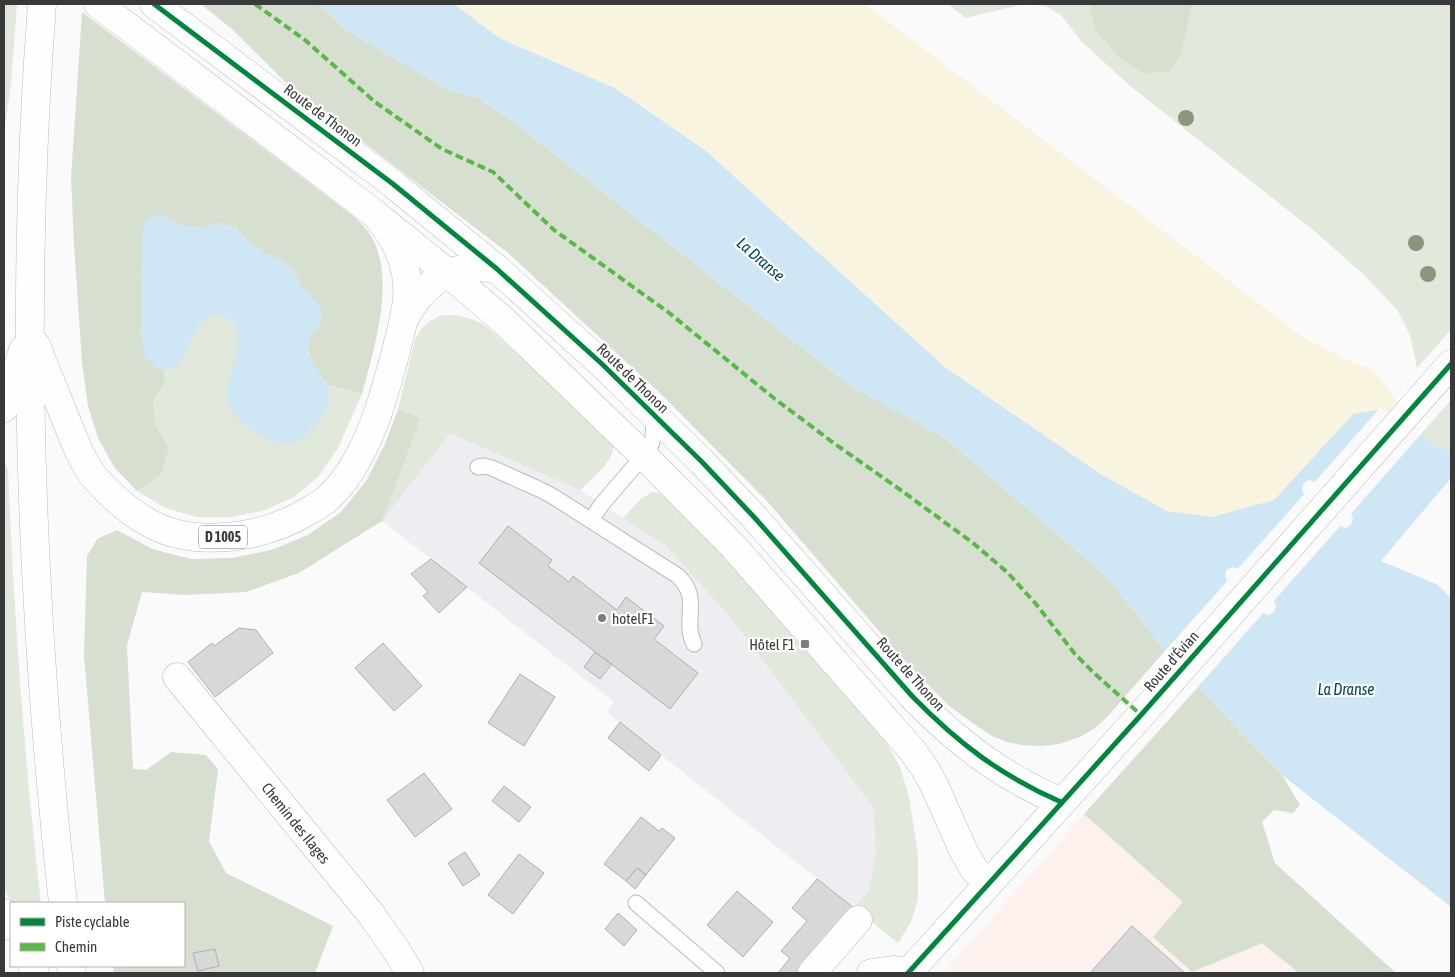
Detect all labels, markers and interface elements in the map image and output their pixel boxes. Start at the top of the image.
street label: Route de Thonon [281,80,365,150]
water label: La Dranse [734,233,788,285]
street label: Route de Thonon [594,340,672,416]
road number: D 1005 [199,526,247,548]
place label: hotelF1 [612,610,654,627]
marker: hotelF1 [596,612,608,624]
street label: Route d'Évian [1140,627,1202,695]
street label: Route de Thonon [874,634,948,714]
place label: Hôtel F1 [749,636,795,653]
marker: Hôtel F1 [799,638,811,650]
water label: La Dranse [1317,680,1375,698]
street label: Chemin des Ilages [258,779,334,867]
legend [10,902,185,967]
text: Piste cyclable [55,913,130,930]
text: Chemin [55,938,97,955]

